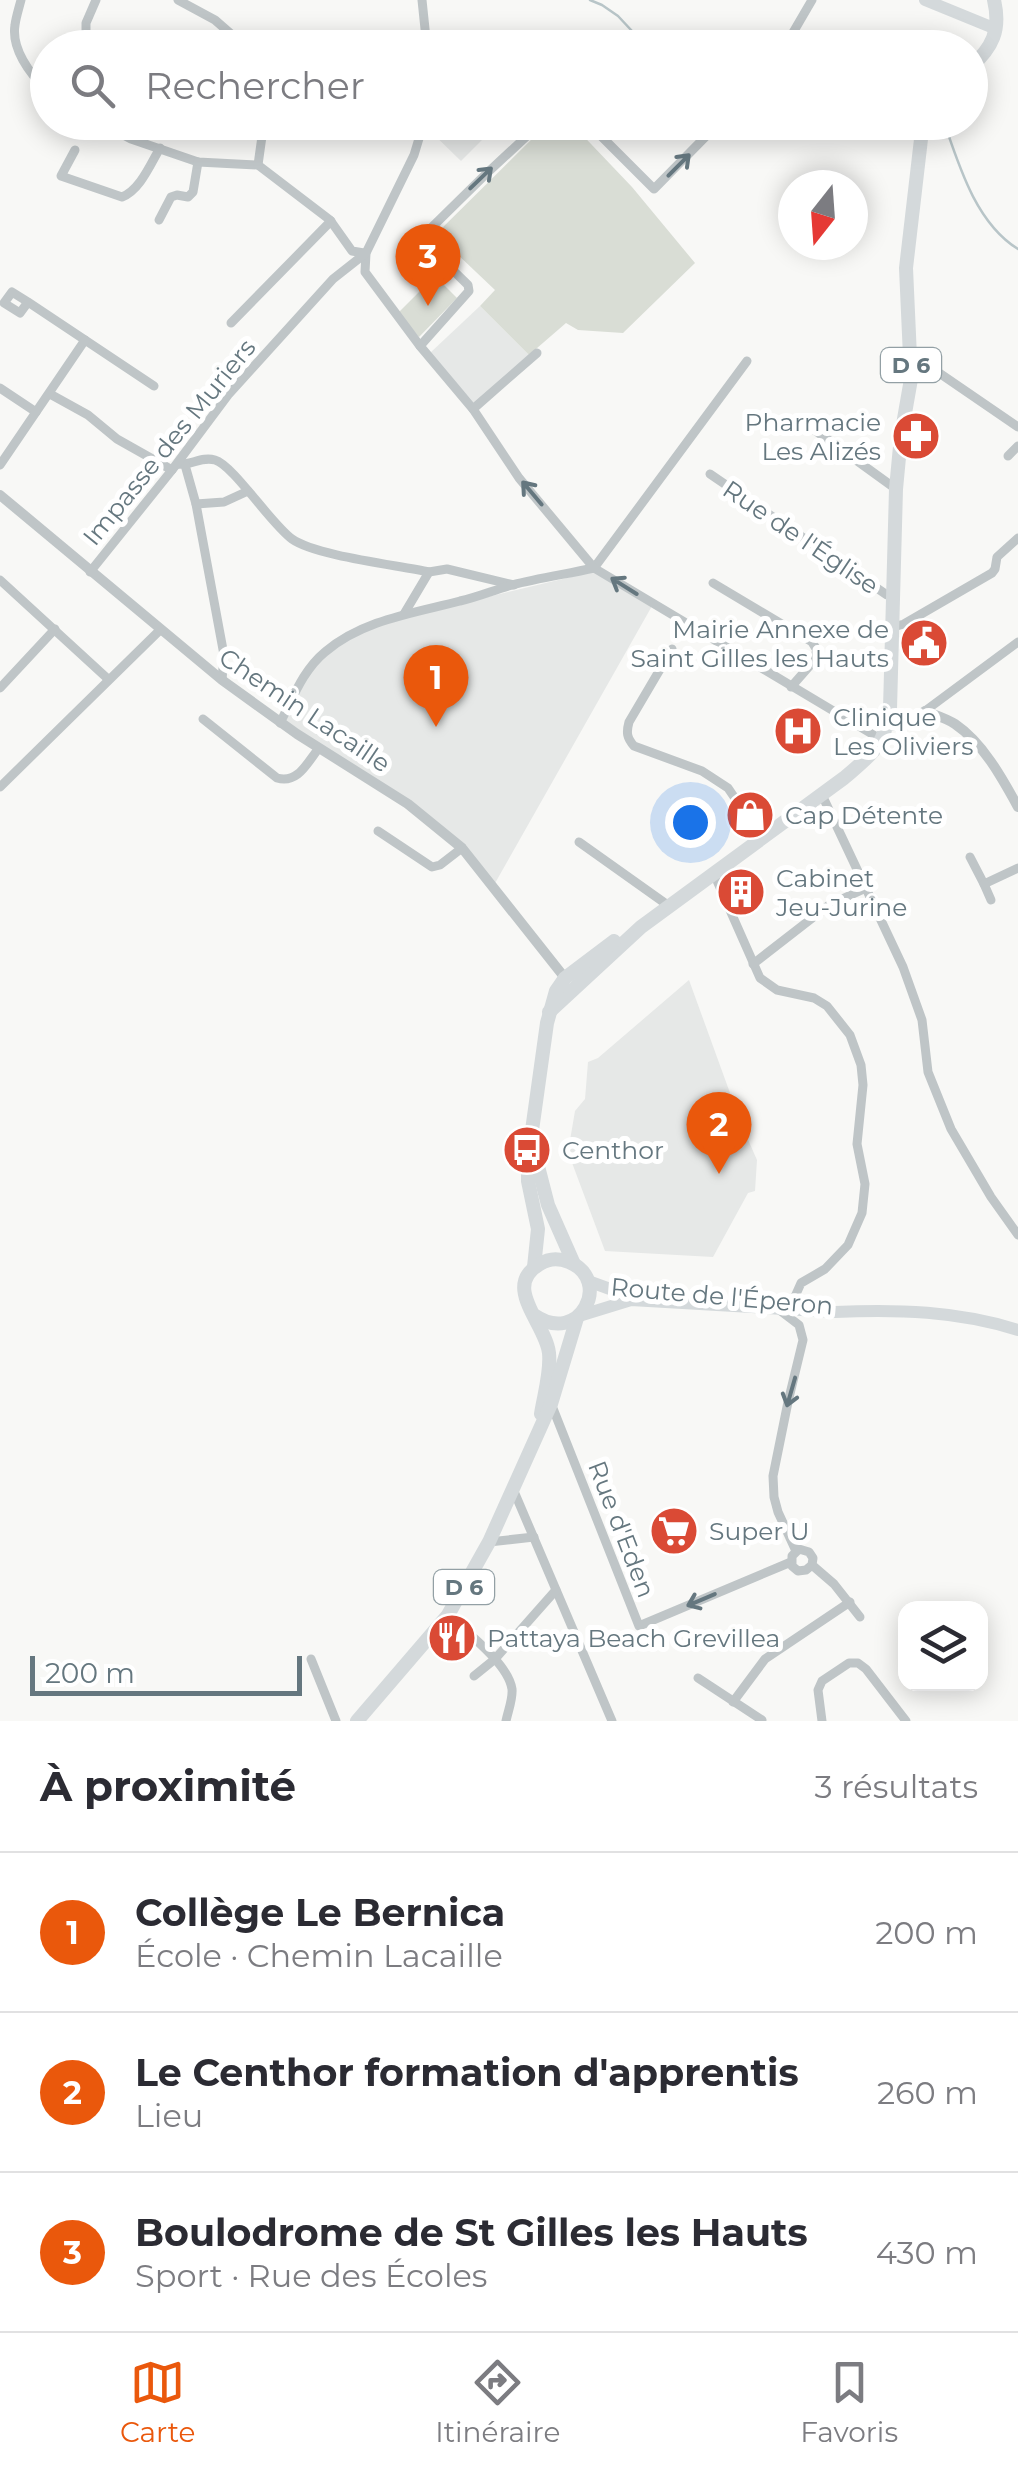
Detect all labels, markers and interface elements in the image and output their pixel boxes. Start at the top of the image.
search box [30,30,988,140]
icon: search [65,58,120,113]
text: Rechercher [145,62,365,109]
one-way arrow [666,153,690,177]
one-way arrow [469,166,493,190]
north arrow [778,170,868,260]
pin: 3 [396,224,460,306]
street label: Impasse des Muriers [76,333,262,551]
road number: D 6 [881,348,941,382]
place label: Pharmacie Les Alizés [745,407,881,466]
pharmacy icon: Pharmacie Les Alizés [890,410,942,462]
street label: Rue de l'Église [717,474,885,600]
one-way arrow [521,481,544,506]
one-way arrow [610,576,639,597]
place label: Mairie Annexe de Saint Gilles les Hauts [630,614,889,673]
public building icon: Mairie Annexe de Saint Gilles les Hauts [898,617,950,669]
street label: Chemin Lacaille [214,642,396,778]
pin: 1 [404,644,468,727]
place label: Clinique Les Oliviers [833,702,973,761]
hospital icon: Clinique Les Oliviers [772,705,824,757]
shop icon: Cap Détente [724,789,776,841]
your location [665,797,716,848]
place label: Cap Détente [785,800,943,830]
place label: Cabinet Jeu-Jurine [775,863,907,922]
building icon: Cabinet Jeu-Jurine [715,866,767,918]
pin: 2 [686,1092,752,1174]
bus stop icon: Centhor [501,1124,553,1176]
place label: Centhor [562,1135,664,1165]
street label: Route de l'Éperon [609,1271,835,1321]
one-way arrow [781,1375,800,1407]
street label: Rue d'Eden [582,1456,662,1602]
supermarket icon: Super U [648,1505,700,1557]
place label: Super U [709,1516,810,1546]
road number: D 6 [434,1570,494,1604]
one-way arrow [686,1592,717,1610]
map controls [898,1601,988,1691]
button: layers [898,1601,988,1691]
restaurant icon: Pattaya Beach Grevillea [426,1612,478,1664]
place label: Pattaya Beach Grevillea [487,1623,780,1653]
scale bar [30,1651,302,1696]
text: 200 m [45,1656,135,1690]
text: À proximité [40,1760,296,1812]
text: 3 résultats [815,1767,978,1806]
text: Collège Le Bernica [135,1889,505,1936]
text: 1 [66,1913,79,1952]
text: 200 m [875,1913,978,1952]
text: École · Chemin Lacaille [135,1936,503,1975]
text: Le Centhor formation d'apprentis [135,2049,799,2096]
text: 2 [63,2073,82,2112]
text: 260 m [877,2073,978,2112]
text: Lieu [135,2096,203,2135]
text: Boulodrome de St Gilles les Hauts [135,2209,808,2256]
text: 3 [63,2233,82,2272]
text: 430 m [876,2233,978,2272]
text: Sport · Rue des Écoles [135,2256,487,2295]
tab: Carte [120,2355,195,2449]
tab: Itinéraire [435,2355,560,2449]
tab: Favoris [800,2355,898,2449]

